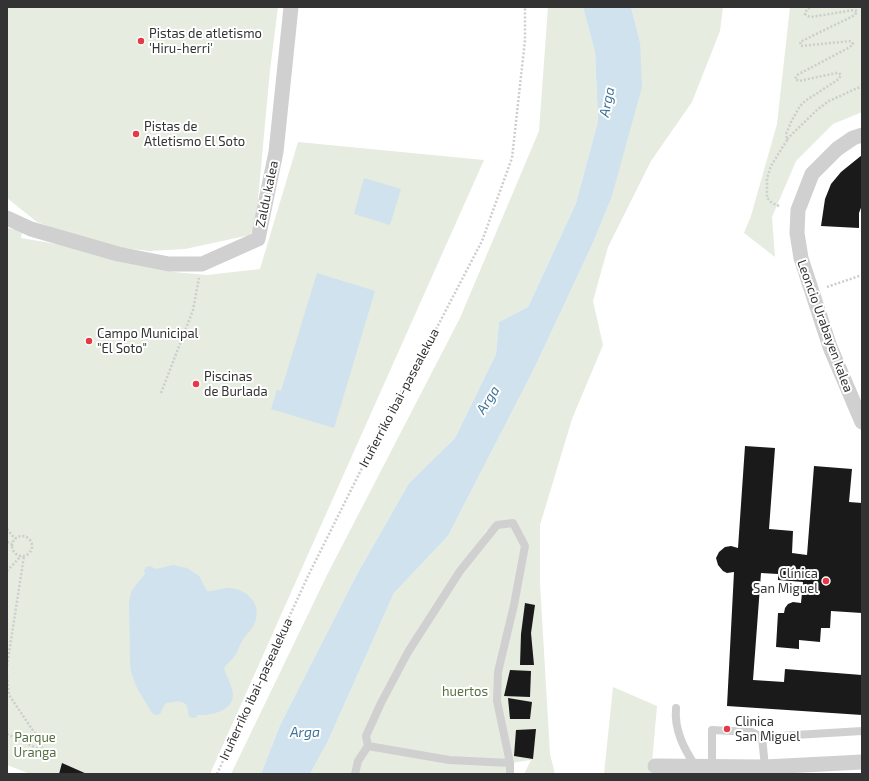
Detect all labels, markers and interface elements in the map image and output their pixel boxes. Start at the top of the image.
place label: Pistas de atletismo 'Hiru-herri' [149,26,262,57]
marker: Pistas de atletismo 'Hiru-herri' [136,36,146,46]
water label: Arga [596,85,618,119]
place label: Pistas de Atletismo El Soto [144,119,245,150]
marker: Pistas de Atletismo El Soto [131,129,141,139]
street label: Zaldu kalea [252,159,282,229]
street label: Leoncio Urabayen kalea [794,258,856,394]
place label: Campo Municipal "El Soto" [97,326,198,357]
street label: Iruñerriko ibai-pasealekua [356,326,442,470]
marker: Campo Municipal "El Soto" [84,336,94,346]
place label: Piscinas de Burlada [204,369,268,400]
marker: Piscinas de Burlada [191,379,201,389]
water label: Arga [473,383,503,417]
place label: Clínica San Miguel [753,566,818,597]
marker: Clínica San Miguel [821,576,831,586]
street label: Iruñerriko ibai-pasealekua [216,615,296,763]
park label: huertos [442,684,488,700]
place label: Clinica San Miguel [735,714,800,745]
water label: Arga [290,724,320,740]
marker: Clinica San Miguel [722,724,732,734]
park label: Parque Uranga [14,730,56,761]

